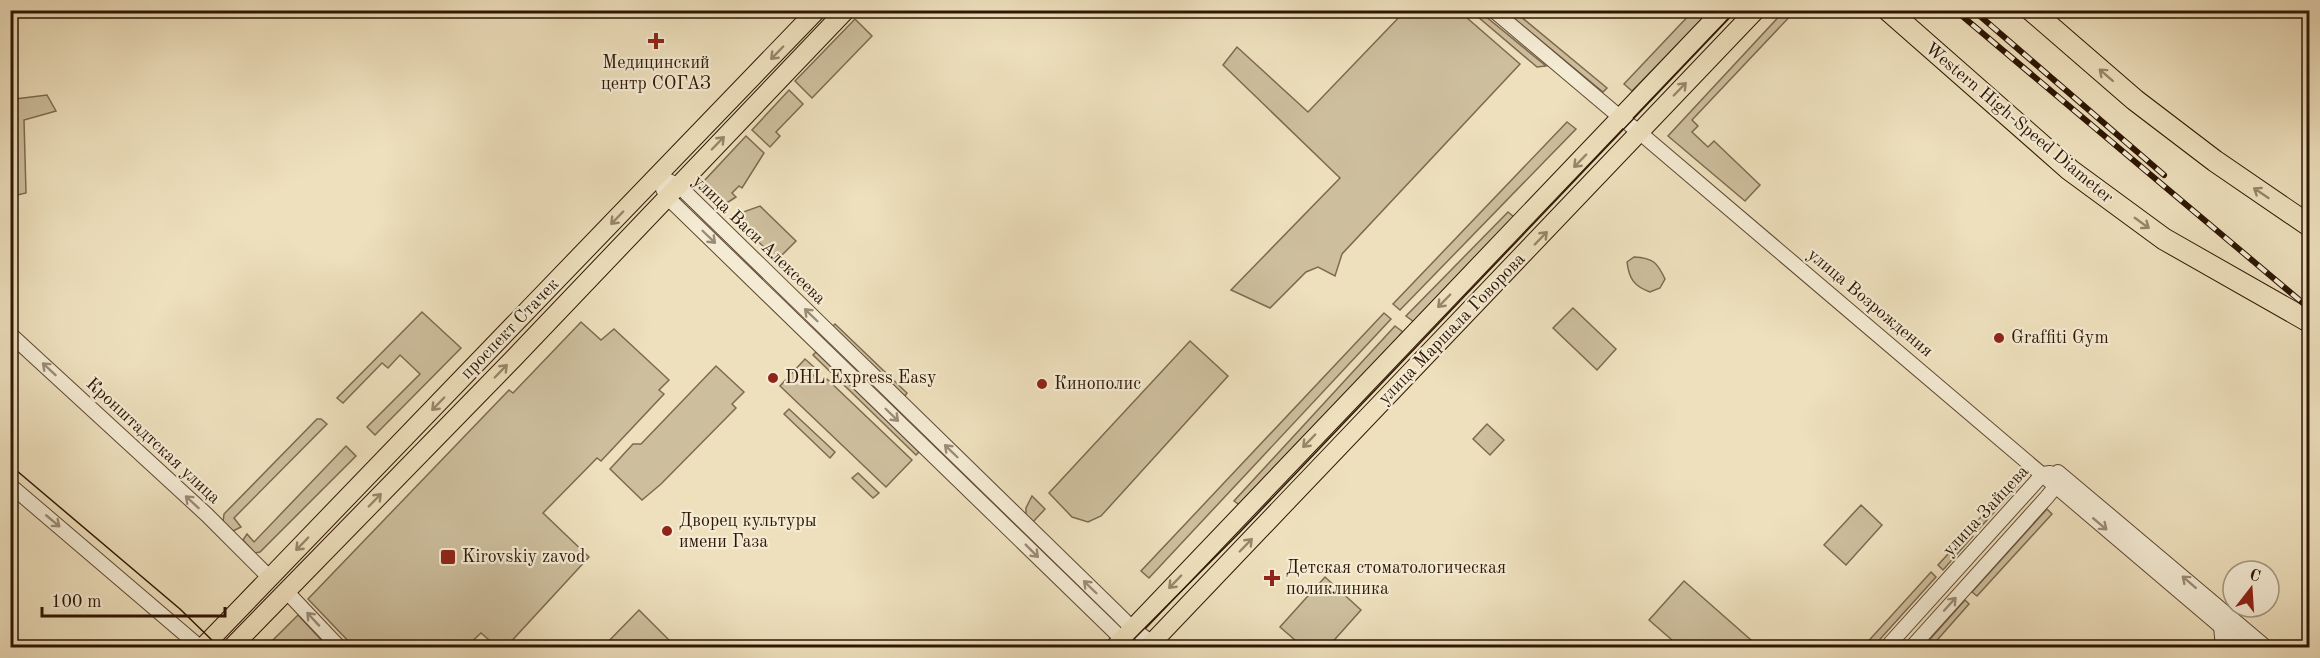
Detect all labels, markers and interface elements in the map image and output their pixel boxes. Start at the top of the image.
marker: Медицинский центр СОГАЗ [647,32,665,50]
street label: Western High-Speed Diameter [1922,39,2117,207]
one-way arrow [770,45,784,60]
place label: Медицинский центр СОГАЗ [601,54,711,93]
one-way arrow [2099,68,2114,82]
one-way arrow [1673,82,1687,97]
one-way arrow [711,136,726,151]
one-way arrow [1573,153,1588,168]
street label: улица Васи Алексеева [689,172,829,308]
one-way arrow [2254,187,2270,199]
one-way arrow [609,211,624,226]
one-way arrow [2133,217,2149,229]
one-way arrow [701,230,716,245]
one-way arrow [1533,230,1548,245]
street label: улица Возрождения [1804,246,1936,360]
street label: улица Маршала Говорова [1375,250,1529,408]
street label: проспект Стачек [458,275,562,383]
one-way arrow [1437,293,1452,308]
one-way arrow [803,308,818,322]
place label: Graffiti Gym [2011,329,2109,347]
marker: Graffiti Gym [1992,331,2006,345]
one-way arrow [42,363,57,377]
one-way arrow [494,363,508,378]
place label: DHL Express Easy [785,369,937,387]
marker: DHL Express Easy [766,371,780,385]
street label: Кронштадтская улица [83,374,224,508]
place label: Кинополис [1054,375,1141,393]
marker: Кинополис [1035,377,1049,391]
one-way arrow [431,396,445,411]
one-way arrow [884,408,899,423]
one-way arrow [1302,434,1317,449]
one-way arrow [943,444,958,458]
street label: улица Зайцева [1940,462,2032,560]
one-way arrow [367,493,382,508]
one-way arrow [185,495,200,509]
place label: Дворец культуры имени Газа [679,512,817,551]
one-way arrow [45,514,60,528]
one-way arrow [2092,517,2108,530]
marker: Дворец культуры имени Газа [660,524,674,538]
one-way arrow [294,536,309,551]
one-way arrow [1238,537,1253,552]
one-way arrow [1024,544,1039,559]
marker: Kirovskiy zavod [439,548,457,566]
place label: Kirovskiy zavod [462,548,585,566]
place label: Детская стоматологическая поликлиника [1286,559,1506,598]
north arrow [2221,559,2281,619]
text: С [2247,567,2262,586]
marker: Детская стоматологическая поликлиника [1263,569,1281,587]
one-way arrow [1168,575,1182,590]
one-way arrow [2181,575,2197,588]
scale bar [42,580,225,618]
one-way arrow [1083,580,1098,594]
text: 100 m [51,593,102,611]
one-way arrow [1943,597,1957,612]
one-way arrow [307,612,321,627]

